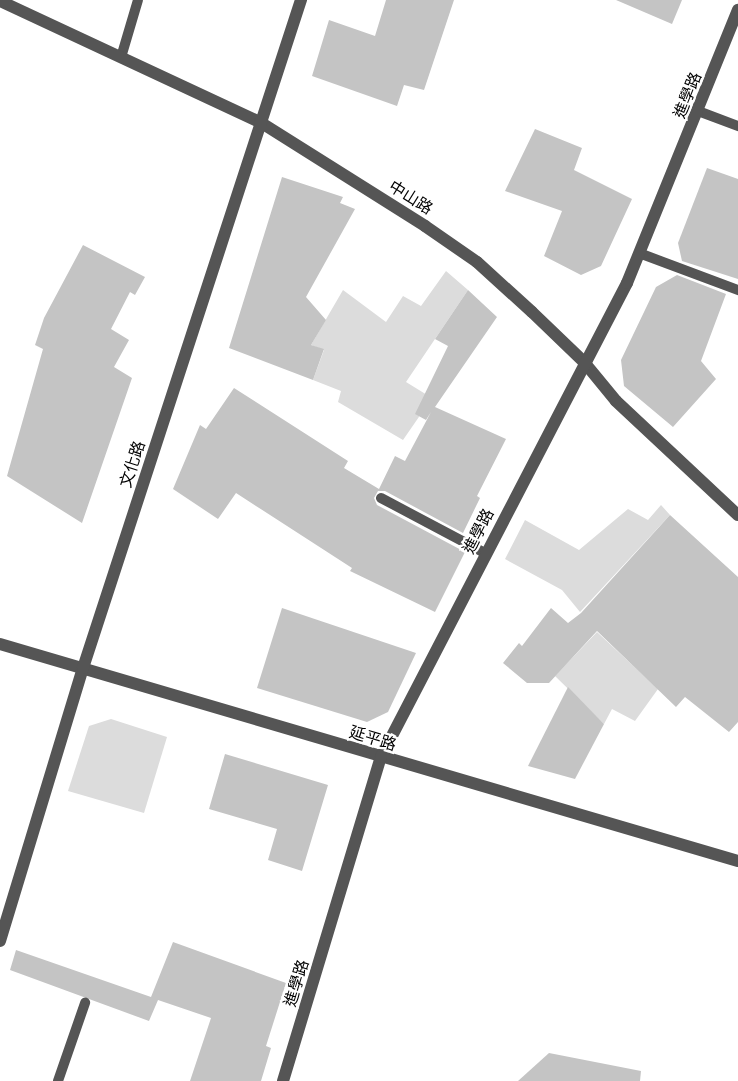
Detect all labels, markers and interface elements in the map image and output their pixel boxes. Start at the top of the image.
street label: 進學路 [669,69,705,121]
street label: 中山路 [386,176,436,218]
street label: 文化路 [115,438,149,490]
street label: 進學路 [459,505,497,557]
street label: 延平路 [347,722,399,754]
street label: 進學路 [280,957,312,1009]

